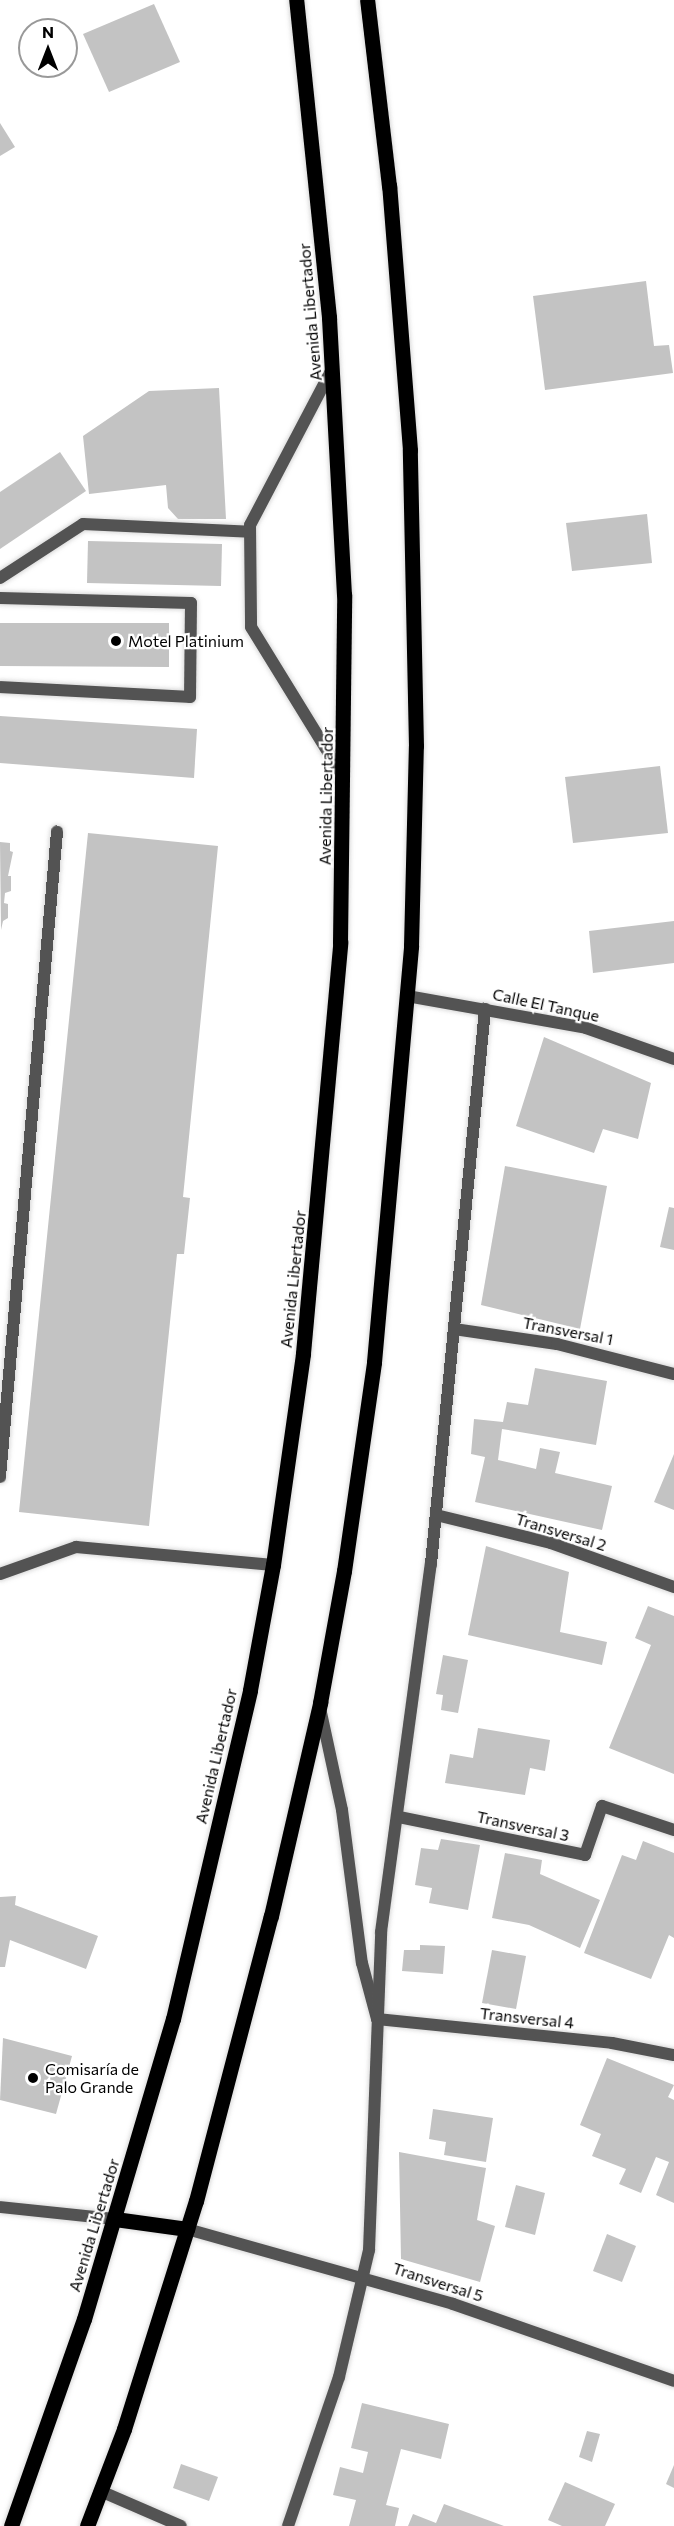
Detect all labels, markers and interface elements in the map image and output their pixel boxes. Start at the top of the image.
north arrow [18,18,78,78]
text: N [42,22,54,41]
street label: Avenida Libertador [294,242,326,382]
place label: Motel Platinium [128,631,244,651]
marker: Motel Platinium [109,634,123,648]
street label: Avenida Libertador [315,727,337,865]
street label: Calle El Tanque [491,984,601,1026]
street label: Avenida Libertador [276,1209,310,1349]
street label: Transversal 1 [521,1313,615,1349]
street label: Transversal 2 [513,1509,609,1555]
street label: Avenida Libertador [191,1686,241,1826]
street label: Transversal 3 [475,1807,571,1845]
street label: Transversal 4 [479,2004,575,2032]
place label: Comisaría de Palo Grande [45,2059,139,2097]
marker: Comisaría de Palo Grande [26,2071,40,2085]
street label: Avenida Libertador [65,2156,123,2294]
street label: Transversal 5 [390,2258,486,2306]

